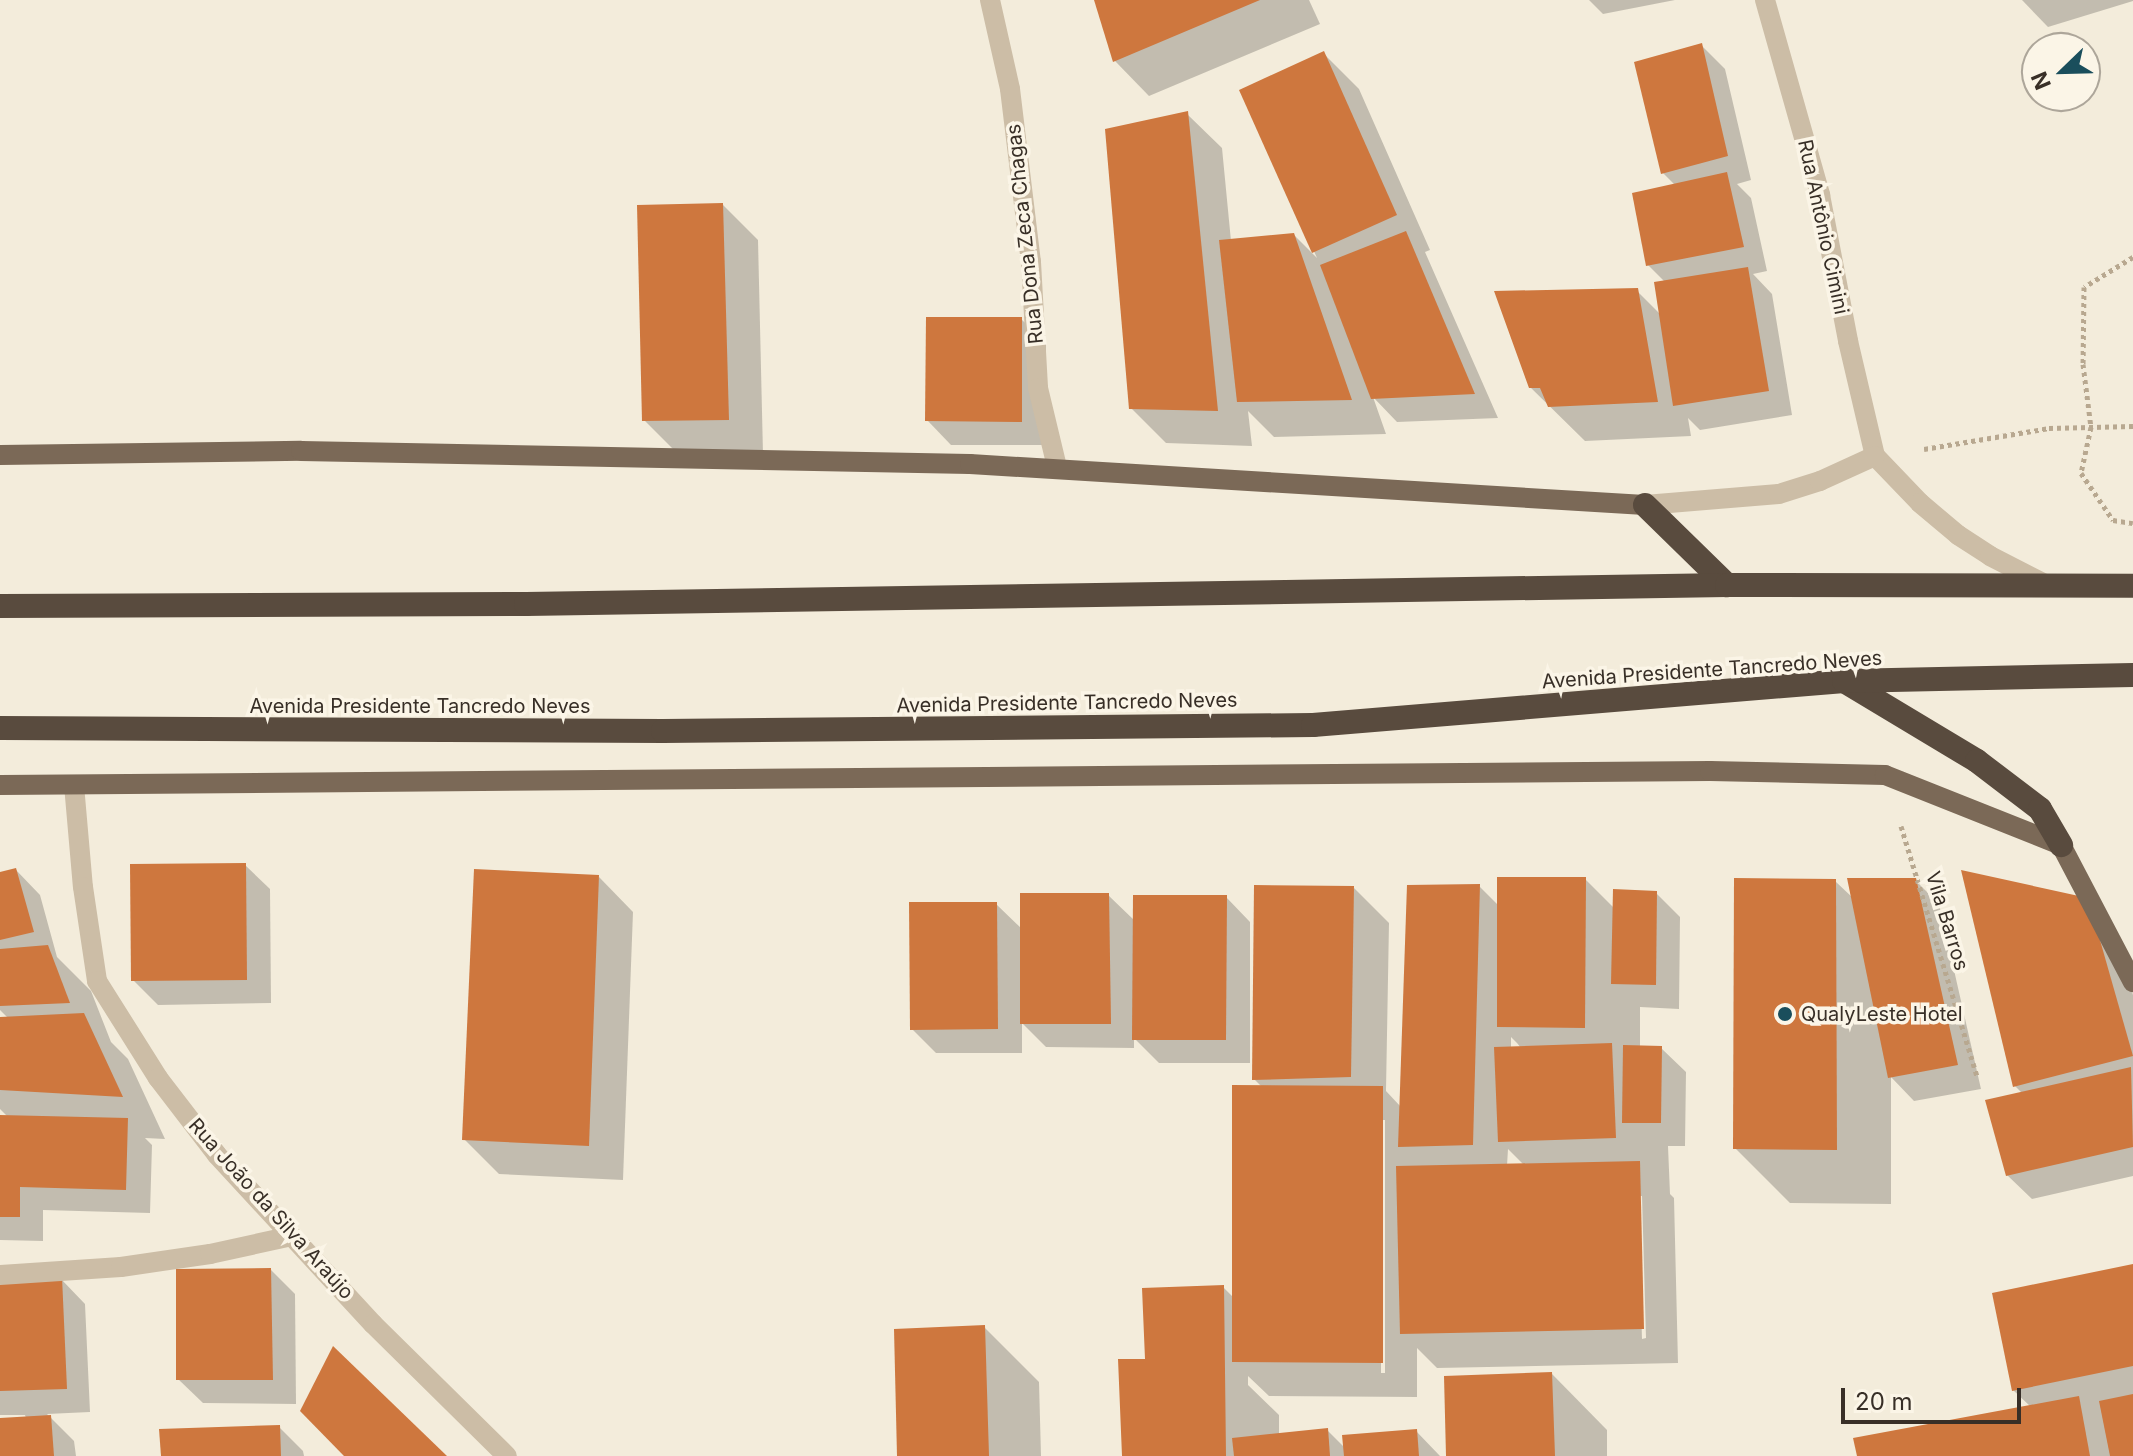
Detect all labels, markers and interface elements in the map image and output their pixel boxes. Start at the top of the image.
north arrow [2021,32,2101,112]
text: N [2026,68,2056,93]
street label: Rua Dona Zeca Chagas [1002,123,1048,345]
street label: Rua Antônio Cimini [1793,137,1853,317]
street label: Avenida Presidente Tancredo Neves [1541,646,1883,694]
street label: Avenida Presidente Tancredo Neves [896,688,1238,718]
street label: Avenida Presidente Tancredo Neves [249,694,591,718]
street label: Vila Barros [1921,869,1973,973]
place label: QualyLeste Hotel [1801,1002,1962,1026]
marker: QualyLeste Hotel [1776,1005,1794,1023]
street label: Rua João da Silva Araújo [183,1114,359,1304]
scale bar [1845,1372,2025,1422]
text: 20 m [1855,1387,1913,1416]

